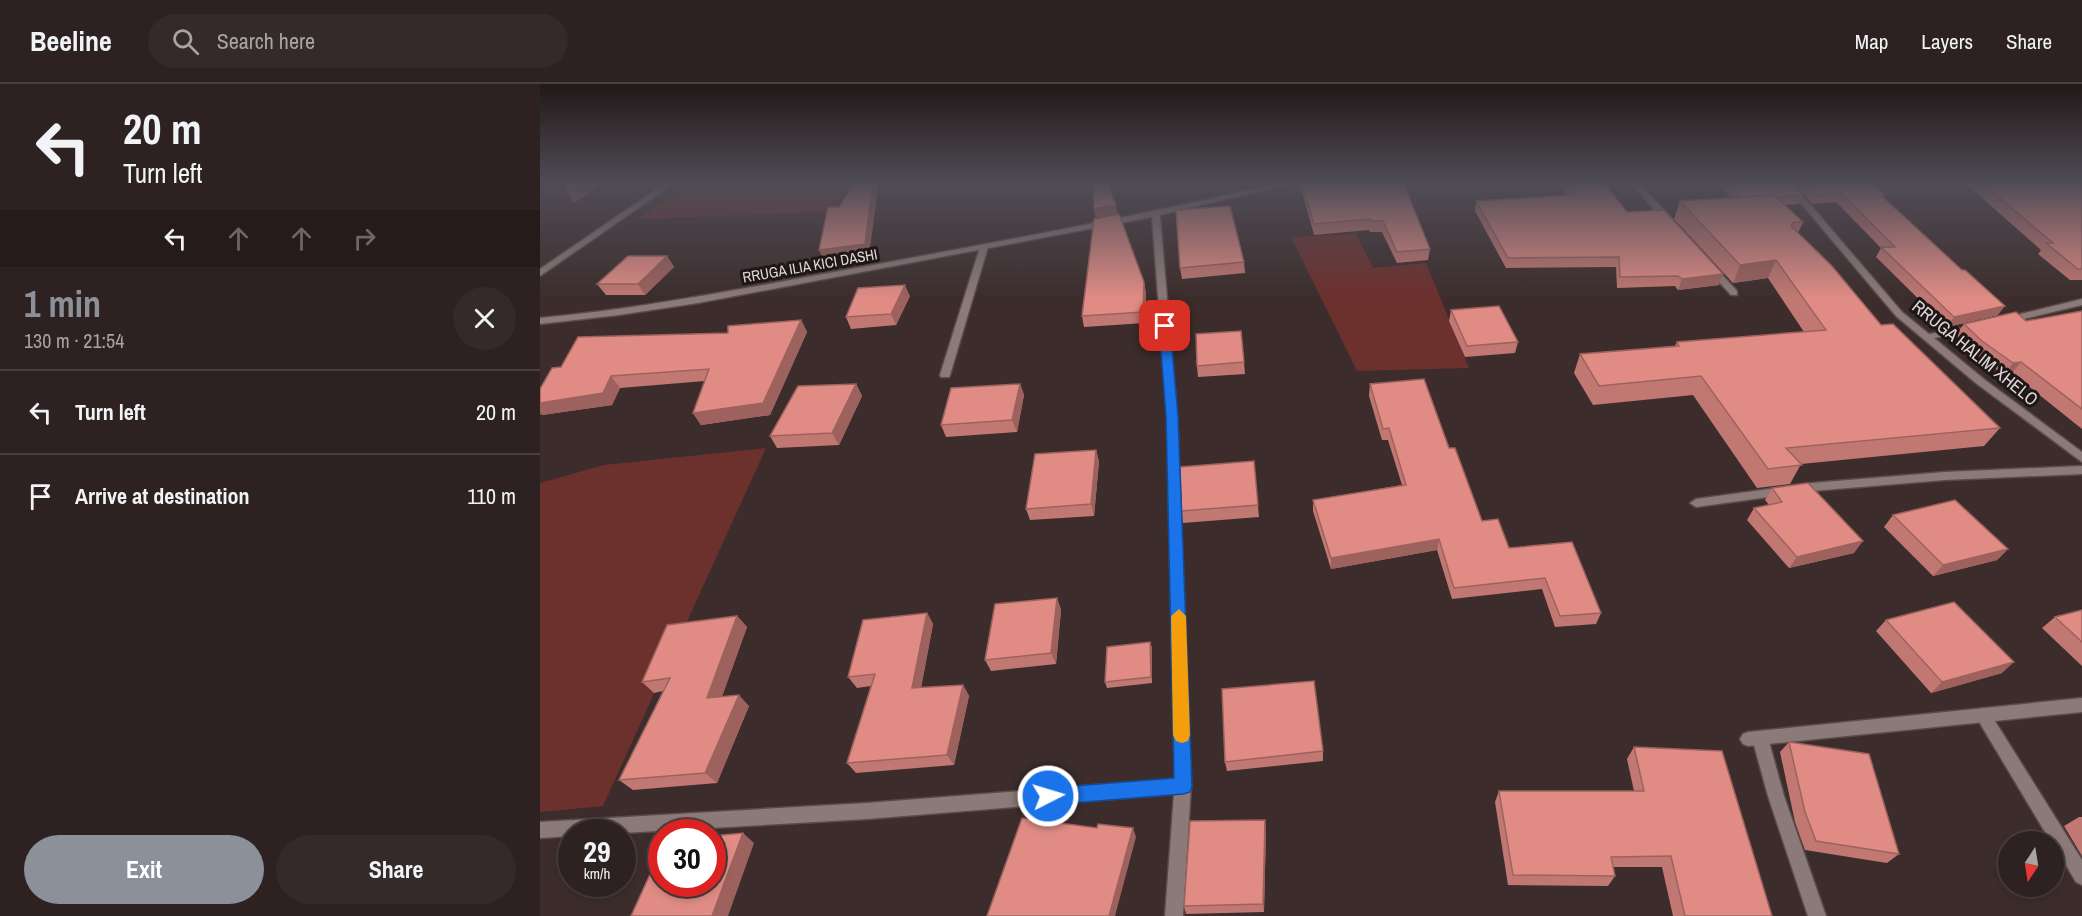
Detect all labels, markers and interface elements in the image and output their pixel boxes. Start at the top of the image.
search box [148,14,568,68]
text: Beeline [30,22,112,60]
icon: search [169,25,202,58]
text: Search here [217,26,315,56]
text: Map [1855,27,1888,56]
text: Layers [1921,27,1973,56]
text: Share [2006,27,2052,56]
text: 20 m [123,101,202,157]
icon: left [24,108,102,186]
text: Turn left [123,155,202,191]
icon: left [159,222,192,255]
icon: ahead [222,222,255,255]
icon: ahead [285,222,318,255]
icon: right [348,222,381,255]
street label: RRUGA ILIA KICI DASHI [741,243,879,288]
text: 1 min [24,280,101,328]
button: close [453,287,516,350]
street label: RRUGA HALIM XHELO [1907,294,2044,411]
pin [1139,300,1190,351]
icon: arrive [1148,309,1181,342]
text: 130 m · 21:54 [24,327,124,354]
icon: left [24,396,57,429]
text: Turn left [75,397,146,427]
text: 20 m [476,397,516,427]
icon: arrive [24,480,57,513]
text: Arrive at destination [75,481,249,511]
text: 110 m [467,481,516,511]
position arrow [1016,764,1080,828]
speed limit sign: 30 [648,819,726,897]
text: 29 [583,831,611,871]
north arrow [1998,831,2064,897]
map controls [1998,831,2064,897]
button: Exit [24,835,264,904]
button: Share [276,835,516,904]
text: km/h [584,863,610,884]

